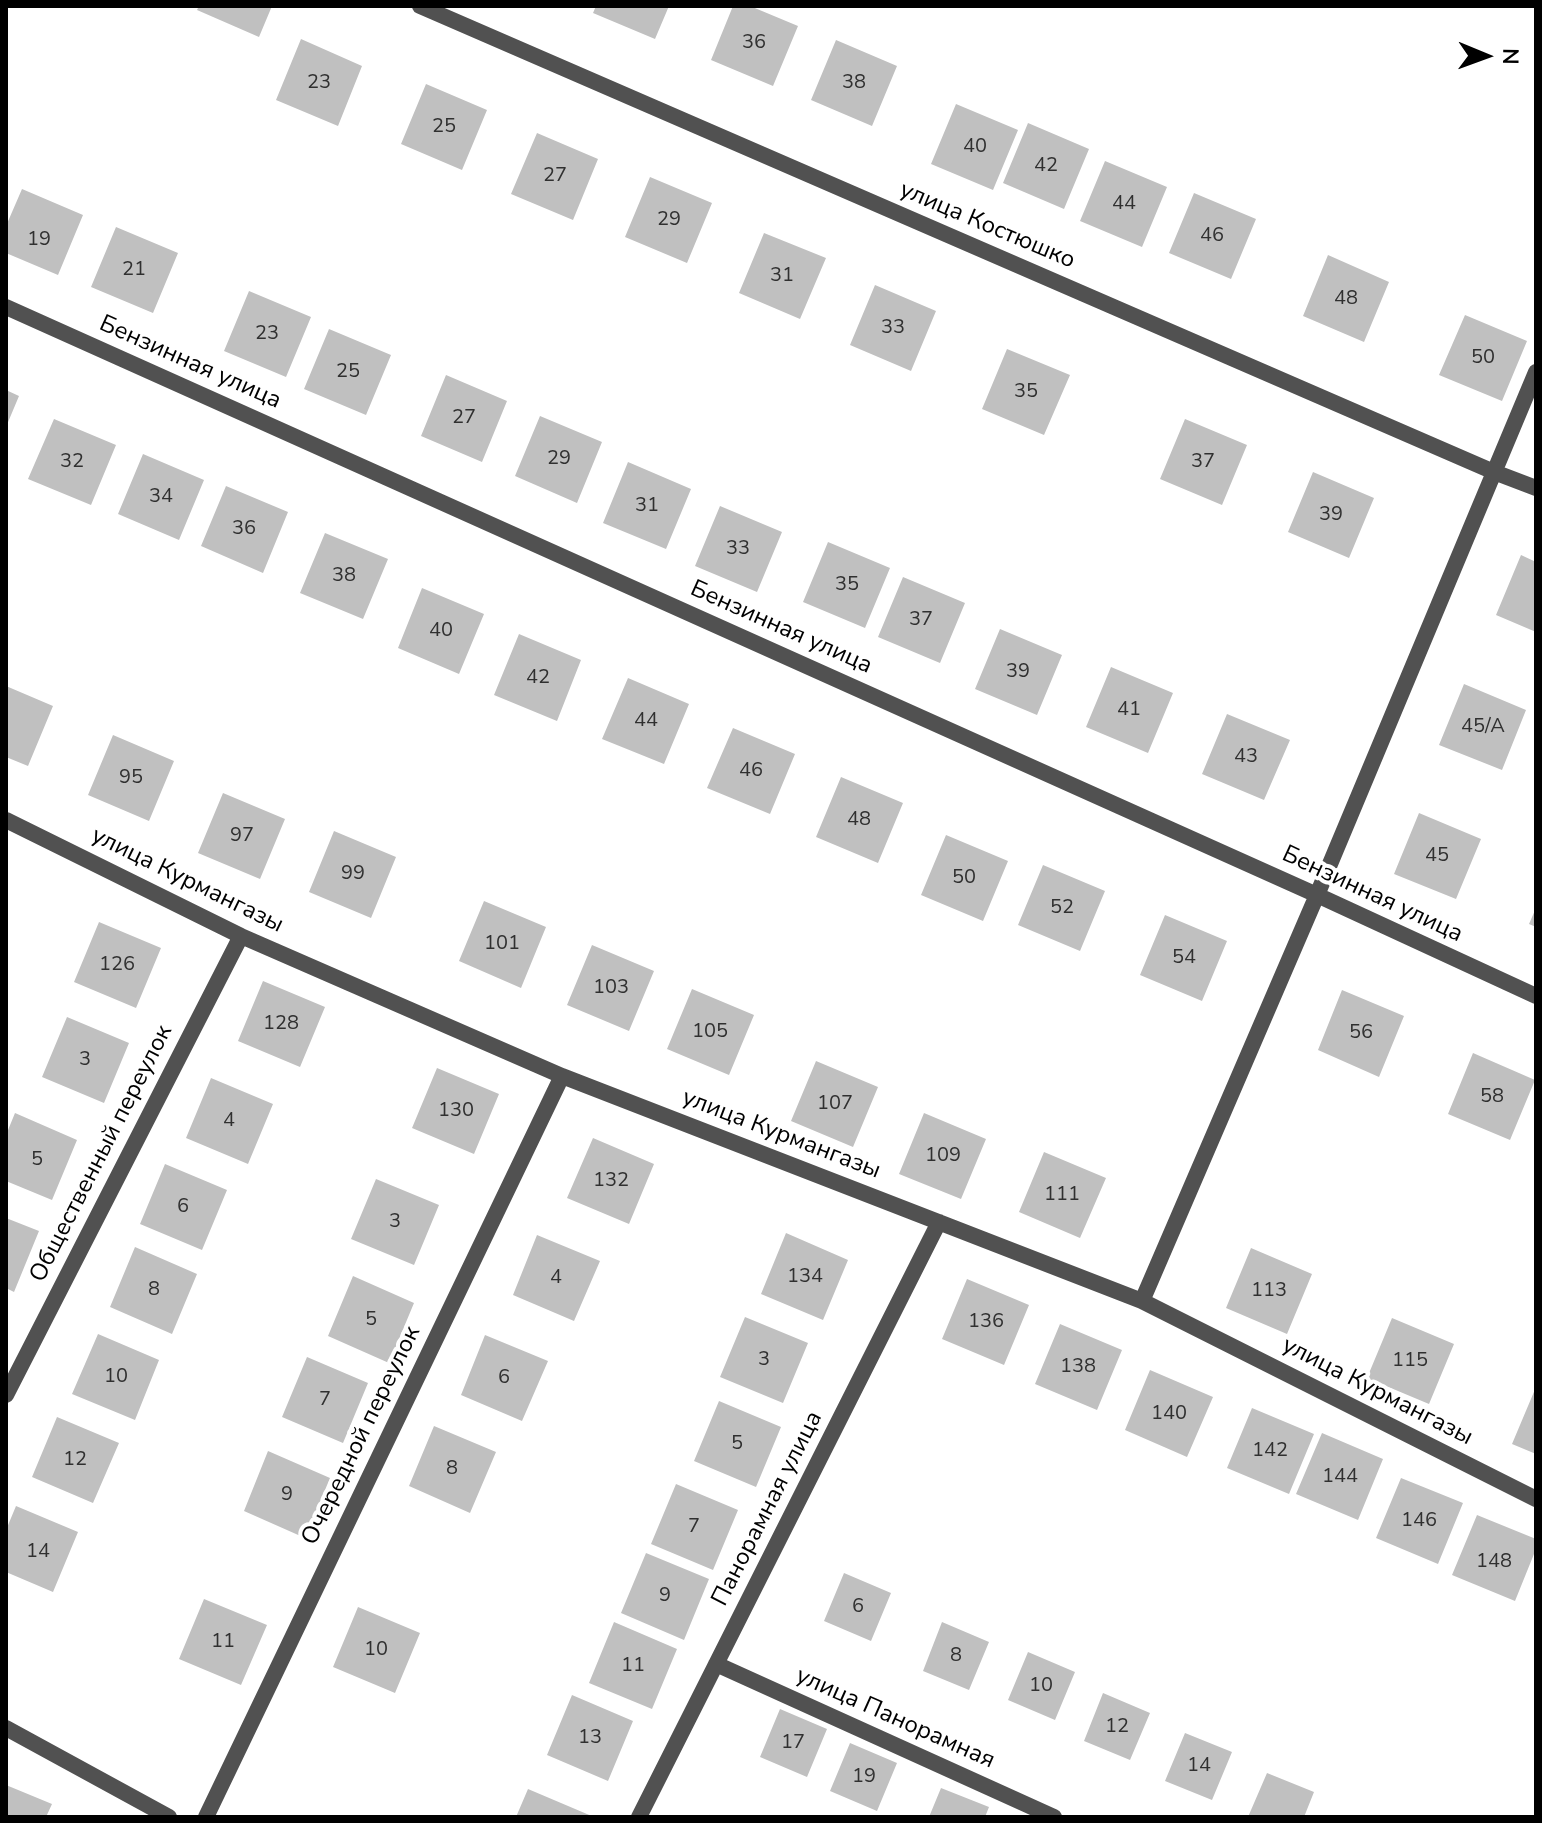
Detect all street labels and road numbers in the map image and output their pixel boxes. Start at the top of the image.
street label: улица Костюшко [895,176,1079,276]
street label: Бензинная улица [95,310,285,416]
street label: Бензинная улица [686,575,876,681]
street label: улица Курмангазы [86,822,288,940]
street label: Бензинная улица [1277,841,1467,949]
street label: Общественный переулок [25,1021,179,1287]
street label: улица Курмангазы [678,1084,884,1186]
street label: Очередной переулок [296,1322,428,1550]
street label: улица Курмангазы [1277,1331,1477,1453]
street label: Панорамная улица [706,1407,830,1611]
street label: улица Панорамная [791,1662,999,1776]

